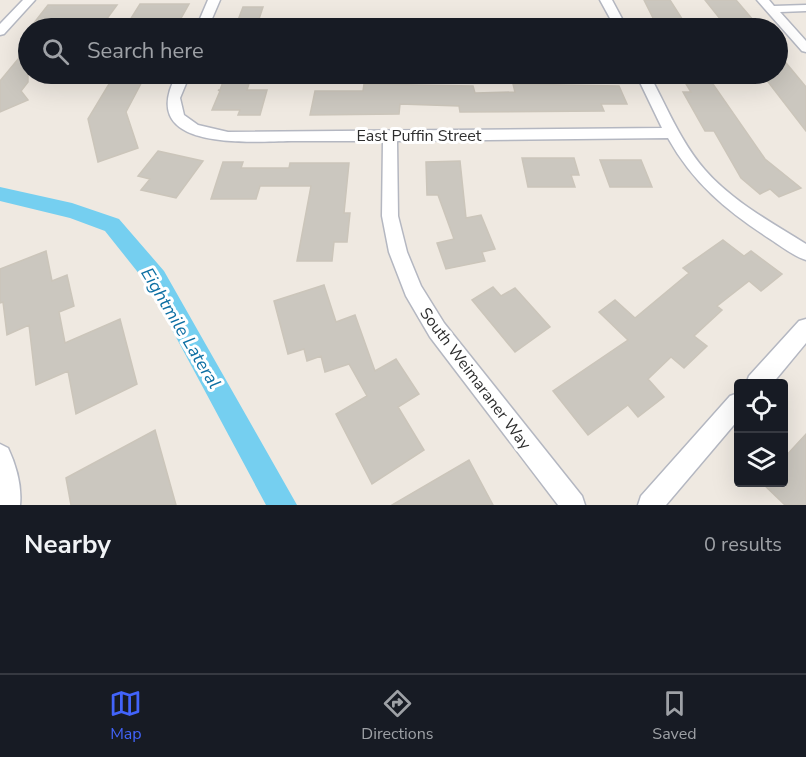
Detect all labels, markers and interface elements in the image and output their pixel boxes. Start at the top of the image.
search box [18,18,788,84]
icon: search [39,35,72,68]
text: Search here [87,36,204,66]
street label: East Puffin Street [357,125,482,147]
water label: Eightmile Lateral [135,263,227,393]
street label: South Weimaraner Way [415,303,536,455]
map controls [734,379,788,487]
button: locate [734,379,788,433]
button: layers [734,433,788,487]
text: Nearby [24,527,111,562]
text: 0 results [704,531,782,558]
tab: Map [109,687,142,745]
tab: Directions [361,687,433,745]
tab: Saved [652,687,697,745]

